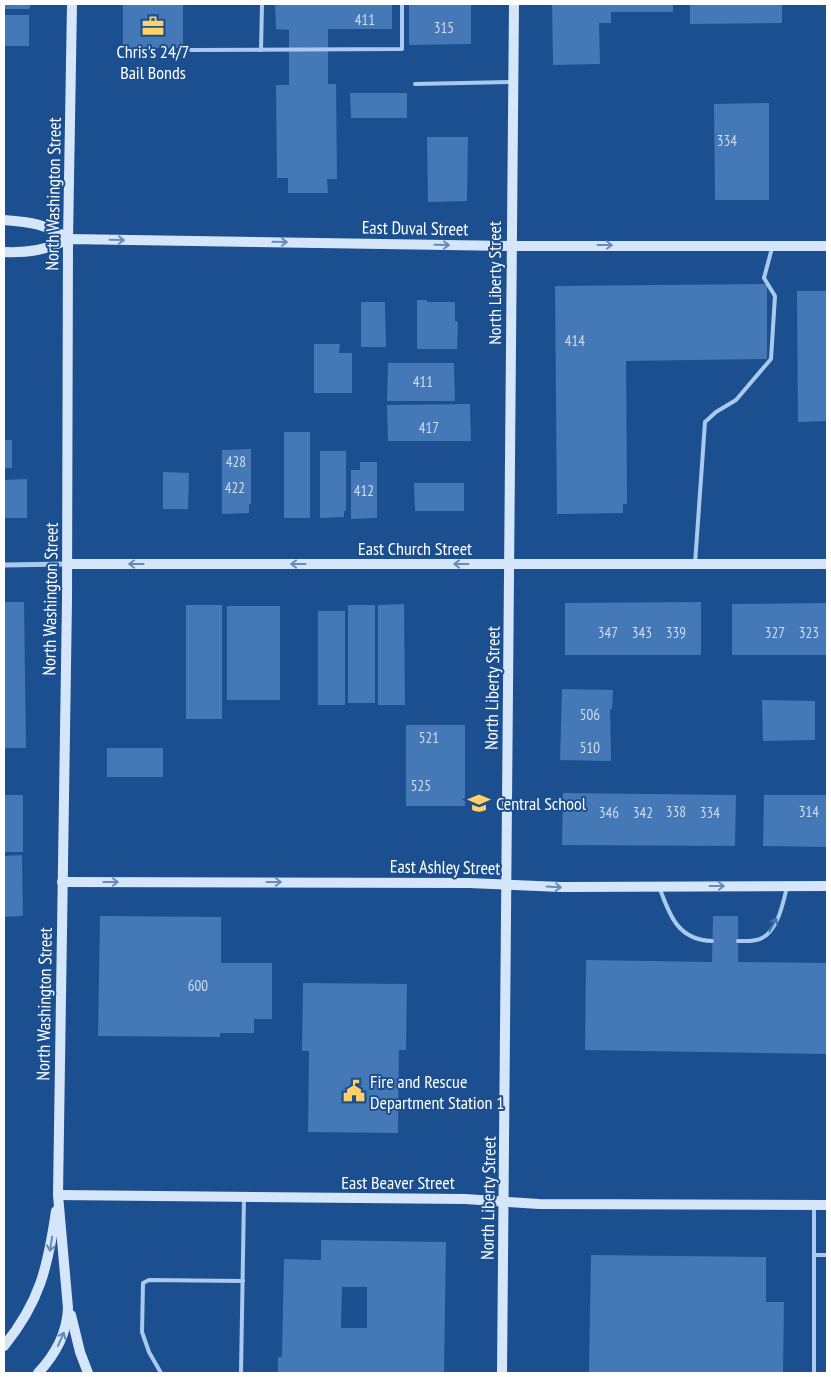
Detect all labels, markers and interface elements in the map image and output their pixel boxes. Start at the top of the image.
house number: 411 [355,10,375,29]
office icon: Chris's 24/7 Bail Bonds [140,13,166,39]
house number: 315 [434,18,454,37]
place label: Chris's 24/7 Bail Bonds [117,40,189,84]
street label: North Washington Street [40,117,66,271]
house number: 334 [717,131,737,150]
street label: East Duval Street [362,216,468,240]
street label: North Liberty Street [483,221,506,345]
one-way arrow [108,235,125,245]
one-way arrow [271,237,287,247]
one-way arrow [434,240,450,249]
one-way arrow [596,241,612,250]
house number: 414 [565,331,585,350]
house number: 411 [413,372,433,391]
house number: 417 [419,418,439,437]
house number: 428 [226,452,246,471]
house number: 422 [225,478,245,497]
house number: 412 [354,481,374,500]
street label: North Washington Street [37,522,63,676]
street label: East Church Street [358,537,472,560]
one-way arrow [128,559,144,569]
one-way arrow [290,559,306,569]
one-way arrow [453,559,469,569]
house number: 347 [598,623,618,642]
house number: 343 [632,623,652,642]
house number: 339 [666,623,686,642]
house number: 327 [765,623,785,642]
house number: 323 [799,623,819,642]
street label: North Liberty Street [479,626,505,750]
house number: 506 [580,705,600,724]
house number: 521 [419,728,439,747]
house number: 510 [580,738,600,757]
house number: 525 [411,776,431,795]
school or university icon: Central School [466,790,492,816]
place label: Central School [496,792,587,815]
house number: 338 [666,802,686,821]
house number: 314 [799,802,819,821]
house number: 346 [599,803,619,822]
house number: 342 [633,803,653,822]
house number: 334 [700,803,720,822]
street label: East Ashley Street [390,855,500,879]
one-way arrow [102,877,119,887]
one-way arrow [265,877,281,887]
one-way arrow [708,881,724,891]
one-way arrow [546,882,562,891]
one-way arrow [768,917,778,932]
street label: North Washington Street [31,927,57,1081]
house number: 600 [188,976,208,995]
place label: Fire and Rescue Department Station 1 [370,1070,504,1114]
public building icon: Fire and Rescue Department Station 1 [341,1078,367,1104]
street label: North Liberty Street [475,1136,501,1260]
street label: East Beaver Street [341,1171,455,1194]
one-way arrow [46,1235,56,1251]
one-way arrow [57,1332,67,1347]

